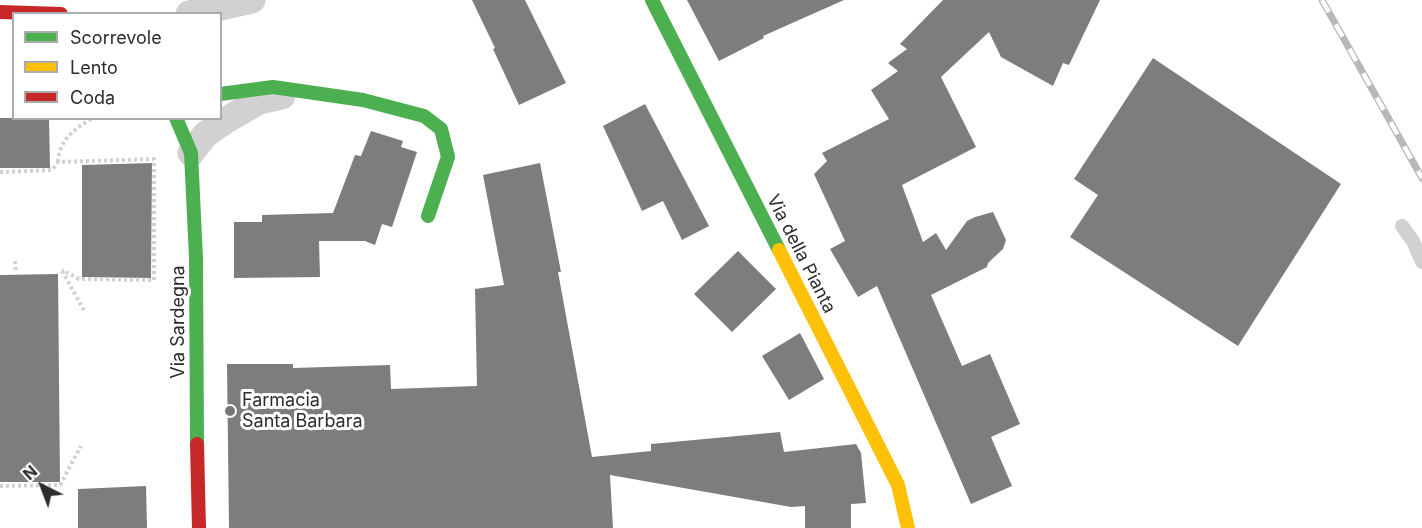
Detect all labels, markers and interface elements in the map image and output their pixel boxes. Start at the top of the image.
legend [12,12,222,120]
text: Scorrevole [70,27,162,48]
text: Lento [70,57,118,78]
text: Coda [70,87,115,108]
street label: Via della Pianta [762,191,840,317]
street label: Via Sardegna [168,265,190,379]
place label: Farmacia Santa Barbara [242,390,363,432]
marker: Farmacia Santa Barbara [223,404,237,418]
north arrow [12,456,72,516]
text: N [19,461,41,484]

